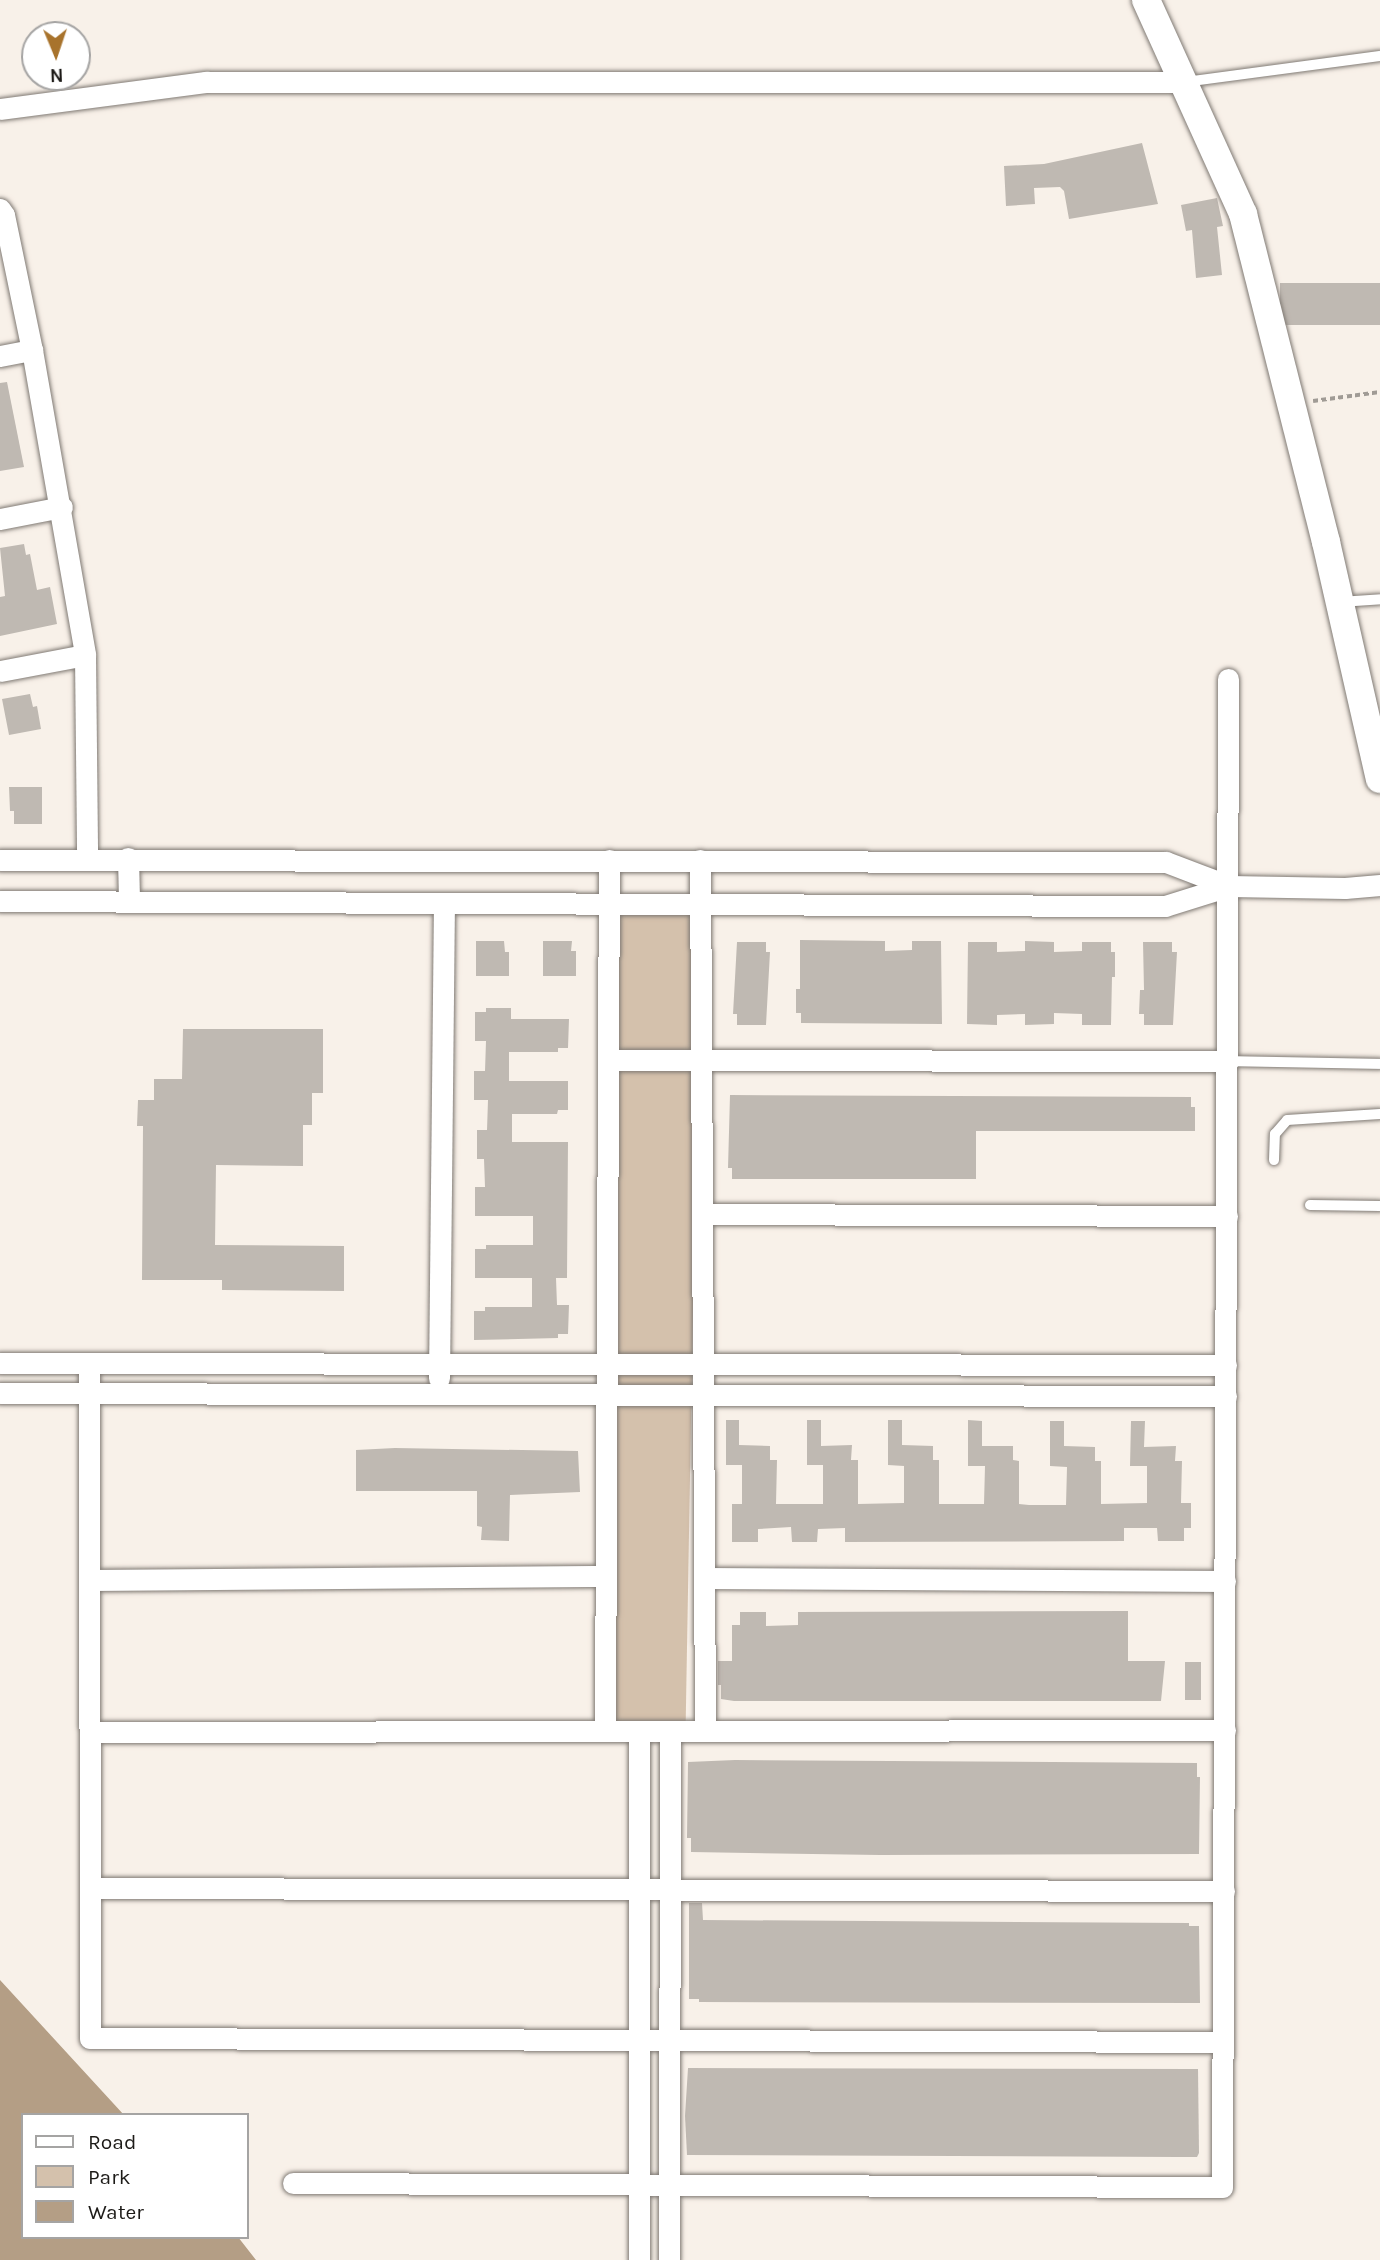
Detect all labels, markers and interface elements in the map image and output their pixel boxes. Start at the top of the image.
north arrow [21,21,91,91]
text: N [49,64,64,86]
legend [21,2113,248,2239]
text: Road [88,2130,136,2154]
text: Park [88,2165,131,2189]
text: Water [88,2200,144,2224]

